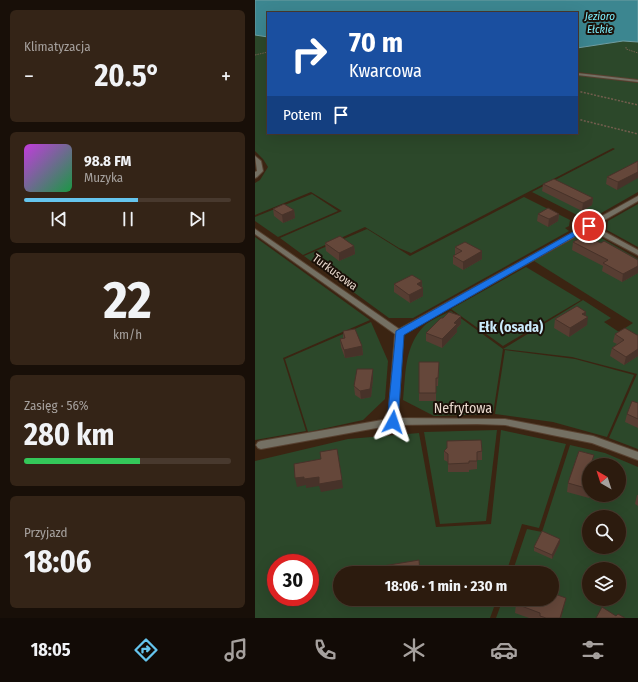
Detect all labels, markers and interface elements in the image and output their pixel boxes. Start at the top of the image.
water label: Jezioro Ełckie [584,10,615,36]
text: 70 m [349,26,403,59]
icon: right [283,28,335,80]
text: Klimatyzacja [24,39,91,54]
text: 20.5° [94,58,160,94]
text: Kwarcowa [349,60,422,82]
text: − [24,63,34,90]
text: + [221,63,231,90]
icon: arrive [330,104,352,126]
text: Potem [283,106,322,124]
text: 98.8 FM [84,152,131,170]
text: Muzyka [84,170,123,185]
icon: previous [48,208,70,230]
icon: pause [117,208,139,230]
icon: next [186,208,208,230]
pin [572,209,606,243]
icon: arrive [578,215,600,237]
street label: Turkusowa [310,251,360,293]
text: 22 [103,269,152,332]
district label: Ełk (osada) [479,319,543,336]
text: km/h [113,327,142,342]
text: Zasięg · 56% [24,398,89,413]
street label: Nefrytowa [434,400,492,417]
position arrow [372,401,414,443]
text: 280 km [24,417,115,453]
north arrow [582,458,626,502]
map controls [582,458,626,606]
button: search [582,510,626,554]
text: Przyjazd [24,525,68,540]
text: 18:06 [24,544,91,580]
speed limit sign: 30 [267,554,319,606]
button: layers [582,562,626,606]
text: 18:06 · 1 min · 230 m [385,577,507,595]
icon: directions [132,636,160,664]
icon: music [222,636,250,664]
icon: phone [311,636,339,664]
icon: climate [400,636,428,664]
icon: car [490,636,518,664]
icon: filters [579,636,607,664]
text: 18:05 [31,639,71,661]

